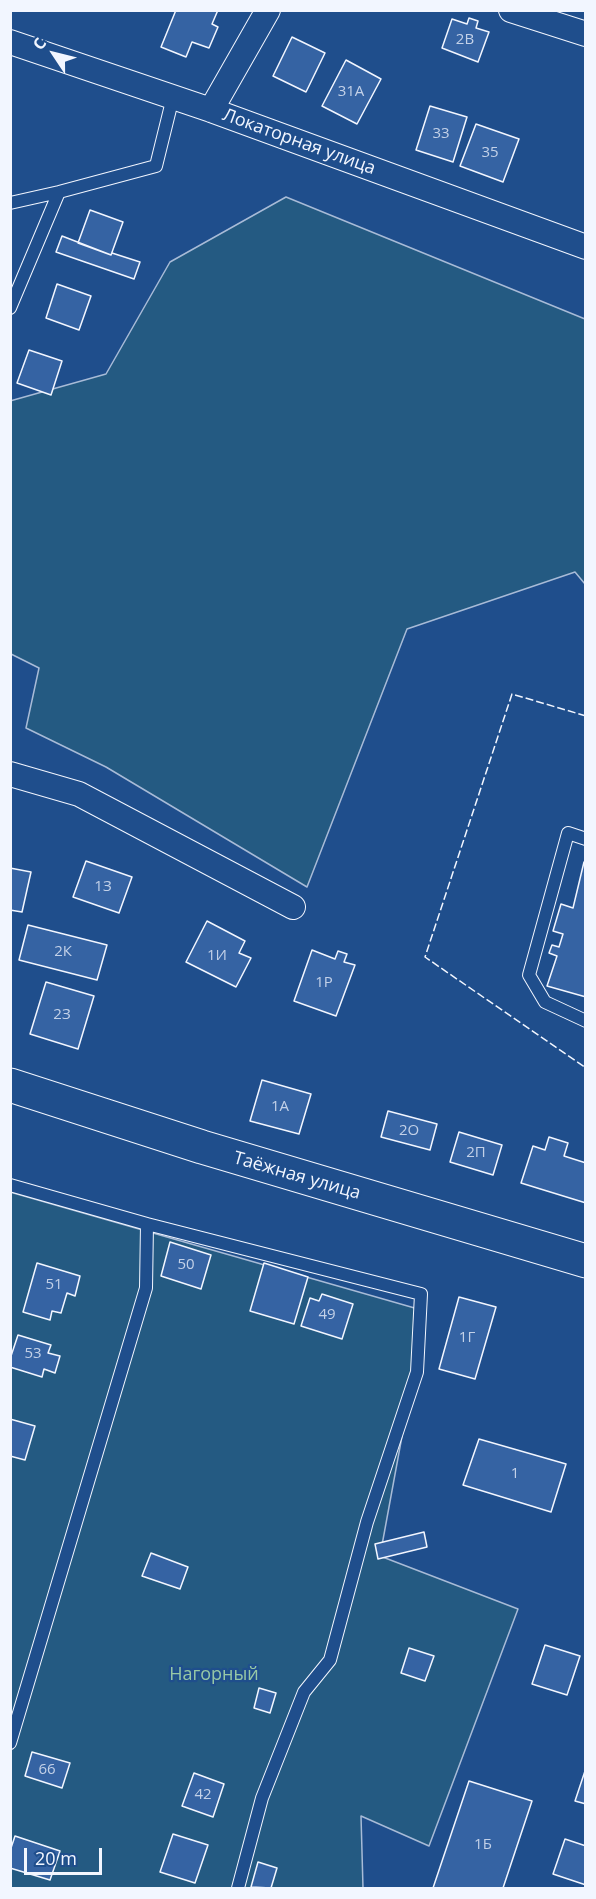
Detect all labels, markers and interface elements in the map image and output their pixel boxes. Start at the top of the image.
north arrow [24,24,84,84]
house number: 2В [456,31,474,49]
text: С [27,33,51,54]
house number: 31А [338,83,364,101]
street label: Локаторная улица [220,104,378,180]
house number: 33 [432,125,450,143]
house number: 35 [481,144,499,162]
house number: 1З [94,878,112,896]
house number: 2К [54,943,72,961]
house number: 1И [207,947,227,965]
house number: 1Р [315,974,333,992]
house number: 2З [53,1006,71,1024]
house number: 1А [271,1098,289,1116]
house number: 2О [399,1122,419,1140]
house number: 2П [466,1144,486,1162]
street label: Таёжная улица [231,1148,363,1204]
house number: 50 [177,1256,195,1274]
house number: 51 [45,1276,63,1294]
house number: 49 [318,1306,336,1324]
house number: 1Г [459,1329,475,1347]
house number: 53 [24,1345,42,1363]
house number: 1 [511,1465,519,1483]
park label: Нагорный [169,1664,259,1686]
house number: 66 [38,1761,56,1779]
house number: 42 [194,1786,212,1804]
scale bar [27,1836,105,1874]
house number: 1Б [474,1836,492,1854]
text: 20 m [35,1846,77,1870]

